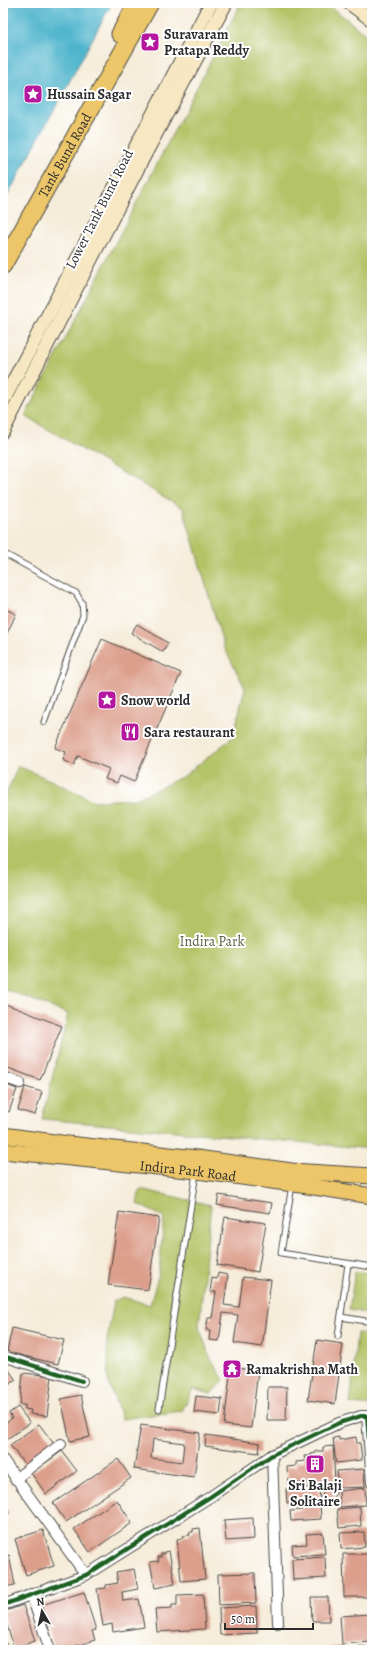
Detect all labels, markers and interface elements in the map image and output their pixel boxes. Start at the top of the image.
place label: Suravaram Pratapa Reddy [164,25,250,60]
place icon: Suravaram Pratapa Reddy [139,31,161,53]
place icon: Hussain Sagar [22,83,44,105]
place label: Hussain Sagar [47,85,131,104]
street label: Tank Bund Road [34,109,97,201]
street label: Lower Tank Bund Road [61,146,138,272]
place icon: Snow world [96,689,118,711]
place label: Snow world [121,691,191,710]
restaurant icon: Sara restaurant [119,721,141,743]
place label: Sara restaurant [144,723,235,742]
park label: Indira Park [180,932,244,951]
street label: Indira Park Road [139,1156,238,1186]
temple icon: Ramakrishna Math [221,1358,243,1380]
place label: Ramakrishna Math [246,1360,359,1379]
building icon: Sri Balaji Solitaire [304,1453,326,1475]
place label: Sri Balaji Solitaire [288,1476,342,1511]
north arrow [22,1591,62,1631]
text: N [35,1594,46,1610]
scale bar [225,1605,313,1631]
text: 50 m [231,1611,255,1627]

